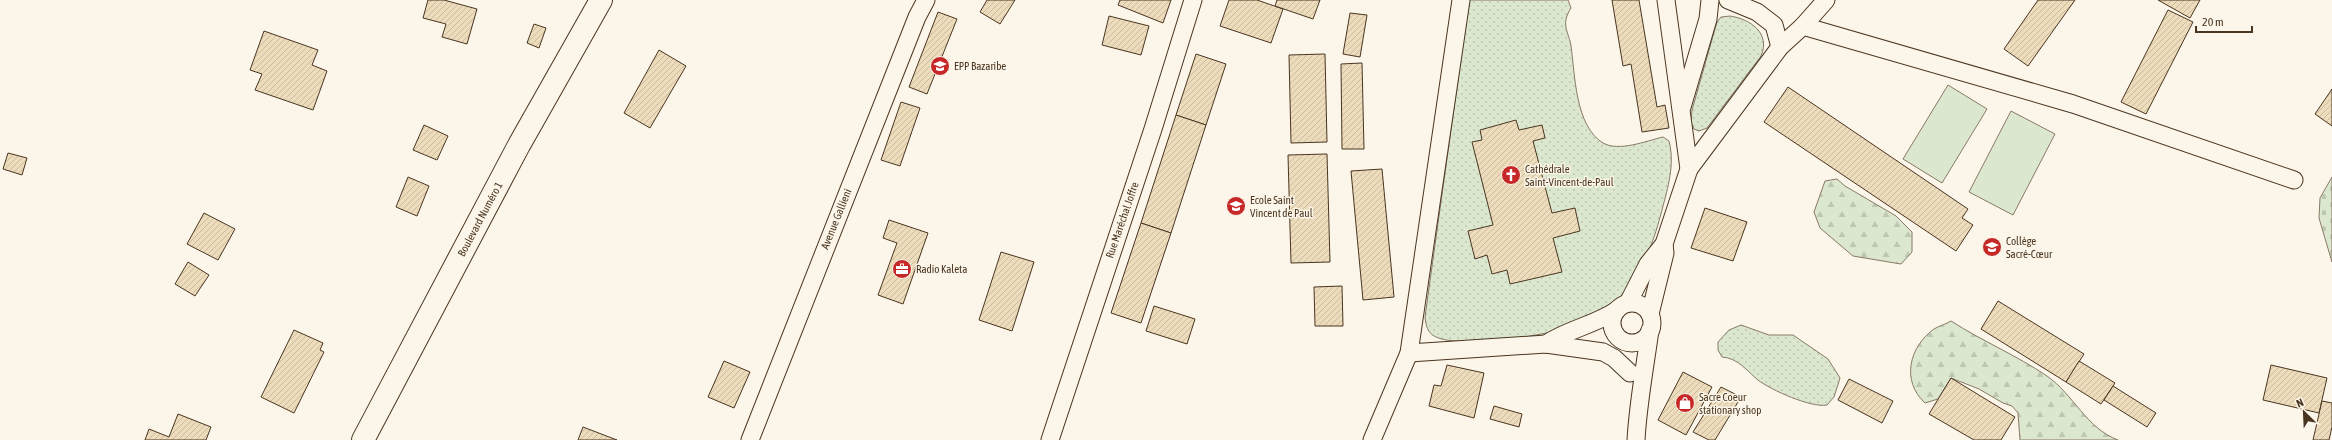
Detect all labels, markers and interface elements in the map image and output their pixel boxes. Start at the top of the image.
scale bar [2196,8,2252,34]
text: 20 m [2202,15,2224,29]
school or university icon: EPP Bazaribe [929,55,951,77]
place label: EPP Bazaribe [954,60,1006,72]
place label: Cathédrale Saint-Vincent-de-Paul [1525,163,1614,188]
church icon: Cathédrale Saint-Vincent-de-Paul [1500,164,1522,186]
street label: Boulevard Numéro 1 [455,180,505,258]
street label: Rue Maréchal Joffre [1103,180,1141,260]
street label: Avenue Gallieni [818,187,854,251]
place label: Ecole Saint Vincent de Paul [1250,194,1313,219]
school or university icon: Ecole Saint Vincent de Paul [1225,195,1247,217]
place label: Collège Sacré-Cœur [2006,235,2053,260]
school or university icon: Collège Sacré-Cœur [1981,236,2003,258]
office icon: Radio Kaleta [891,258,913,280]
place label: Radio Kaleta [916,263,967,275]
place label: Sacre Coeur stationary shop [1699,391,1761,416]
shop icon: Sacre Coeur stationary shop [1674,392,1696,414]
north arrow [2284,392,2324,432]
text: N [2295,396,2305,410]

